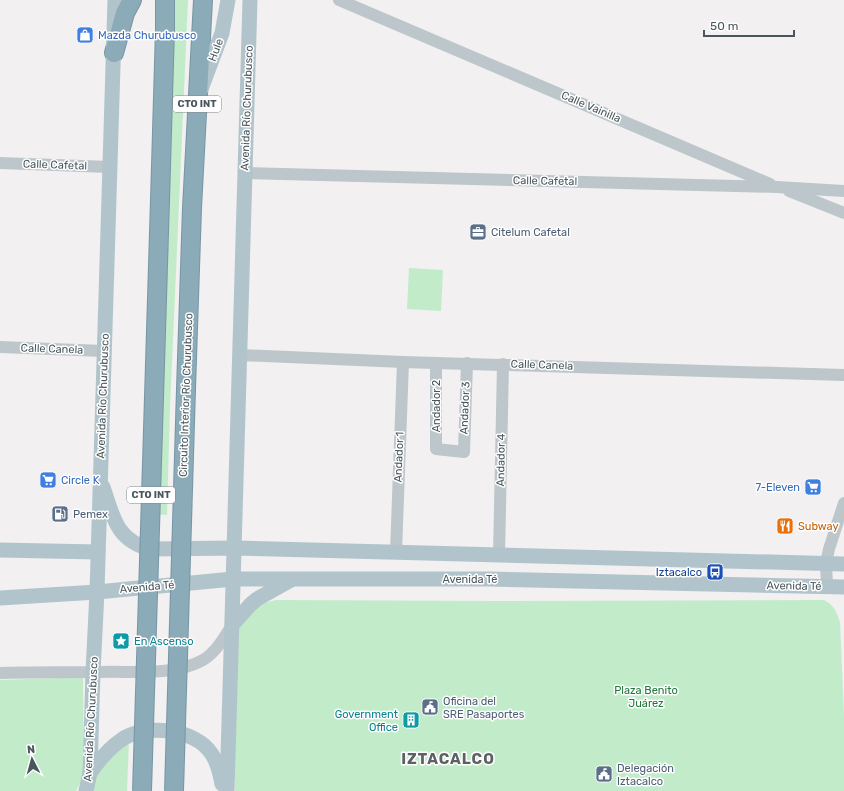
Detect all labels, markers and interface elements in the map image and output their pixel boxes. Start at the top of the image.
scale bar [704,12,794,38]
text: 50 m [710,19,738,33]
shop icon: Mazda Churubusco [75,25,95,45]
place label: Mazda Churubusco [98,29,196,42]
street label: Hule [206,37,226,63]
street label: Avenida Río Churubusco [238,45,256,171]
street label: Calle Vainilla [559,89,623,125]
road number: CTO INT [173,96,221,112]
street label: Calle Cafetal [23,157,87,173]
street label: Calle Cafetal [513,174,577,188]
office icon: Citelum Cafetal [468,222,488,242]
place label: Citelum Cafetal [491,226,570,239]
street label: Circuito Interior Río Churubusco [177,313,195,477]
street label: Avenida Río Churubusco [94,333,112,459]
street label: Calle Canela [21,341,83,357]
street label: Calle Canela [511,357,573,373]
street label: Andador 2 [430,380,443,432]
street label: Andador 3 [458,381,472,435]
street label: Andador 1 [392,431,406,483]
street label: Andador 4 [494,433,508,487]
supermarket icon: Circle K [38,470,58,490]
place label: Circle K [61,474,100,487]
supermarket icon: 7-Eleven [803,477,823,497]
place label: 7-Eleven [755,481,800,494]
road number: CTO INT [127,487,175,503]
fuel station icon: Pemex [50,504,70,524]
place label: Pemex [73,508,108,521]
restaurant icon: Subway [775,516,795,536]
place label: Subway [798,520,839,533]
bus stop icon: Iztacalco [705,562,725,582]
place label: Iztacalco [656,566,702,579]
street label: Avenida Té [443,573,497,586]
street label: Avenida Té [119,578,175,596]
street label: Avenida Té [766,579,822,593]
place icon: En Ascenso [111,631,131,651]
place label: En Ascenso [134,635,194,648]
street label: Avenida Río Churubusco [81,656,101,782]
park label: Plaza Benito Juárez [614,684,678,710]
place label: Oficina del SRE Pasaportes [443,695,525,721]
public building icon: Oficina del SRE Pasaportes [420,697,440,717]
place label: Government Office [335,708,399,734]
building icon: Government Office [401,710,421,730]
north arrow [12,739,52,779]
text: N [26,743,36,756]
district label: IZTACALCO [401,750,495,768]
place label: Delegación Iztacalco [617,762,674,788]
public building icon: Delegación Iztacalco [594,764,614,784]

